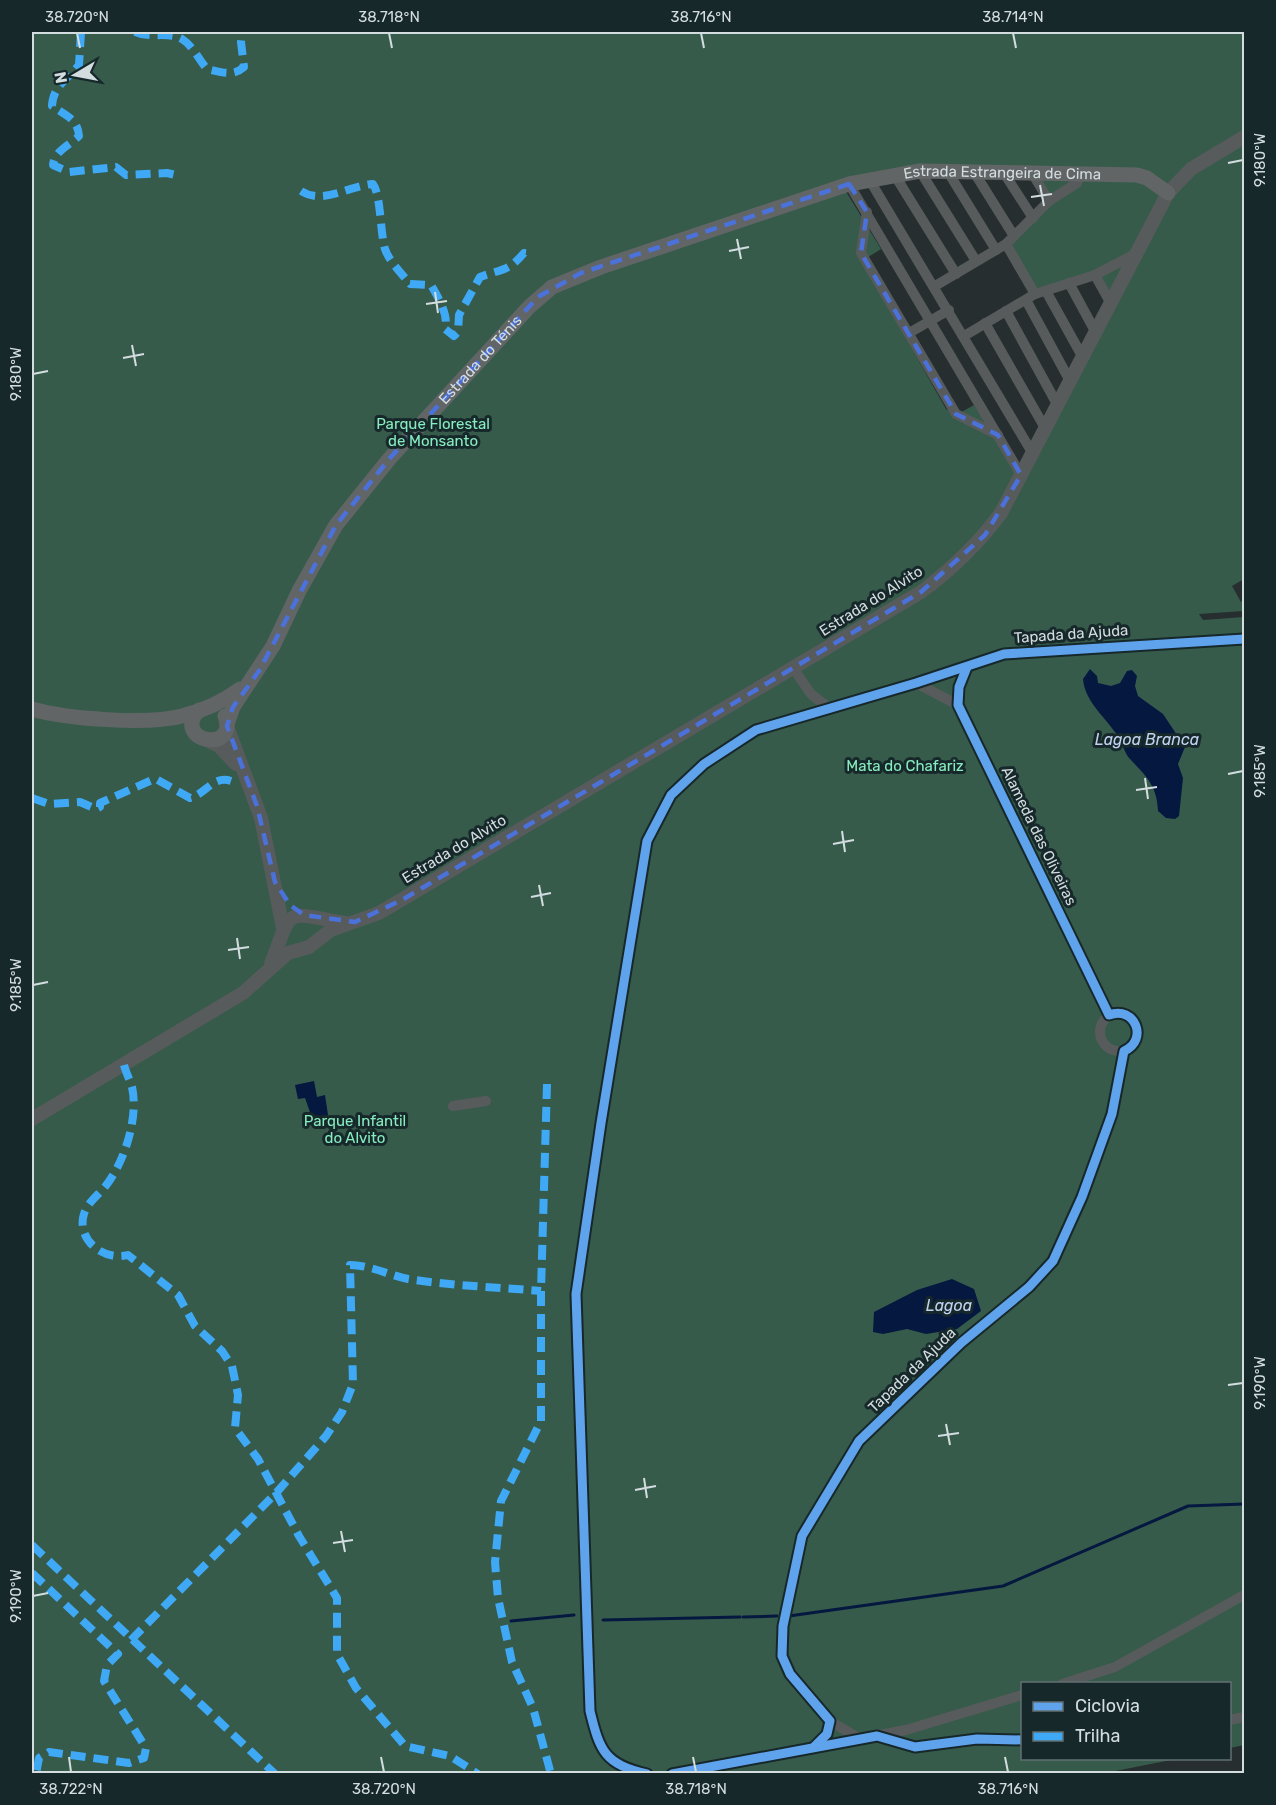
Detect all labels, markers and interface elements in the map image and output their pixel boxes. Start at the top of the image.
text: 38.720°N [45,8,109,26]
text: 38.718°N [358,8,420,26]
text: 38.716°N [670,8,732,26]
text: 38.714°N [982,8,1044,26]
north arrow [45,45,105,105]
text: N [50,70,71,85]
text: 9.180°W [1251,133,1269,187]
street label: Estrada Estrangeira de Cima [902,162,1101,183]
street label: Estrada do Ténis [435,311,526,408]
text: 9.180°W [7,347,25,401]
park label: Parque Florestal de Monsanto [376,415,490,450]
street label: Estrada do Alvito [816,562,926,640]
street label: Tapada da Ajuda [1013,621,1129,647]
water label: Lagoa Branca [1095,730,1199,749]
text: 9.185°W [1251,744,1269,798]
park label: Mata do Chafariz [846,757,964,775]
street label: Alameda das Oliveiras [998,764,1081,909]
street label: Estrada do Alvito [399,811,509,887]
text: 9.185°W [7,958,25,1012]
park label: Parque Infantil do Alvito [304,1112,406,1147]
water label: Lagoa [926,1296,972,1315]
street label: Tapada da Ajuda [864,1324,960,1416]
text: 9.190°W [1251,1356,1269,1410]
text: 9.190°W [7,1569,25,1623]
legend [1021,1682,1231,1760]
text: Ciclovia [1075,1695,1140,1717]
text: Trilha [1075,1725,1120,1747]
text: 38.722°N [39,1780,103,1798]
text: 38.720°N [352,1780,416,1798]
text: 38.718°N [665,1780,727,1798]
text: 38.716°N [977,1780,1039,1798]

